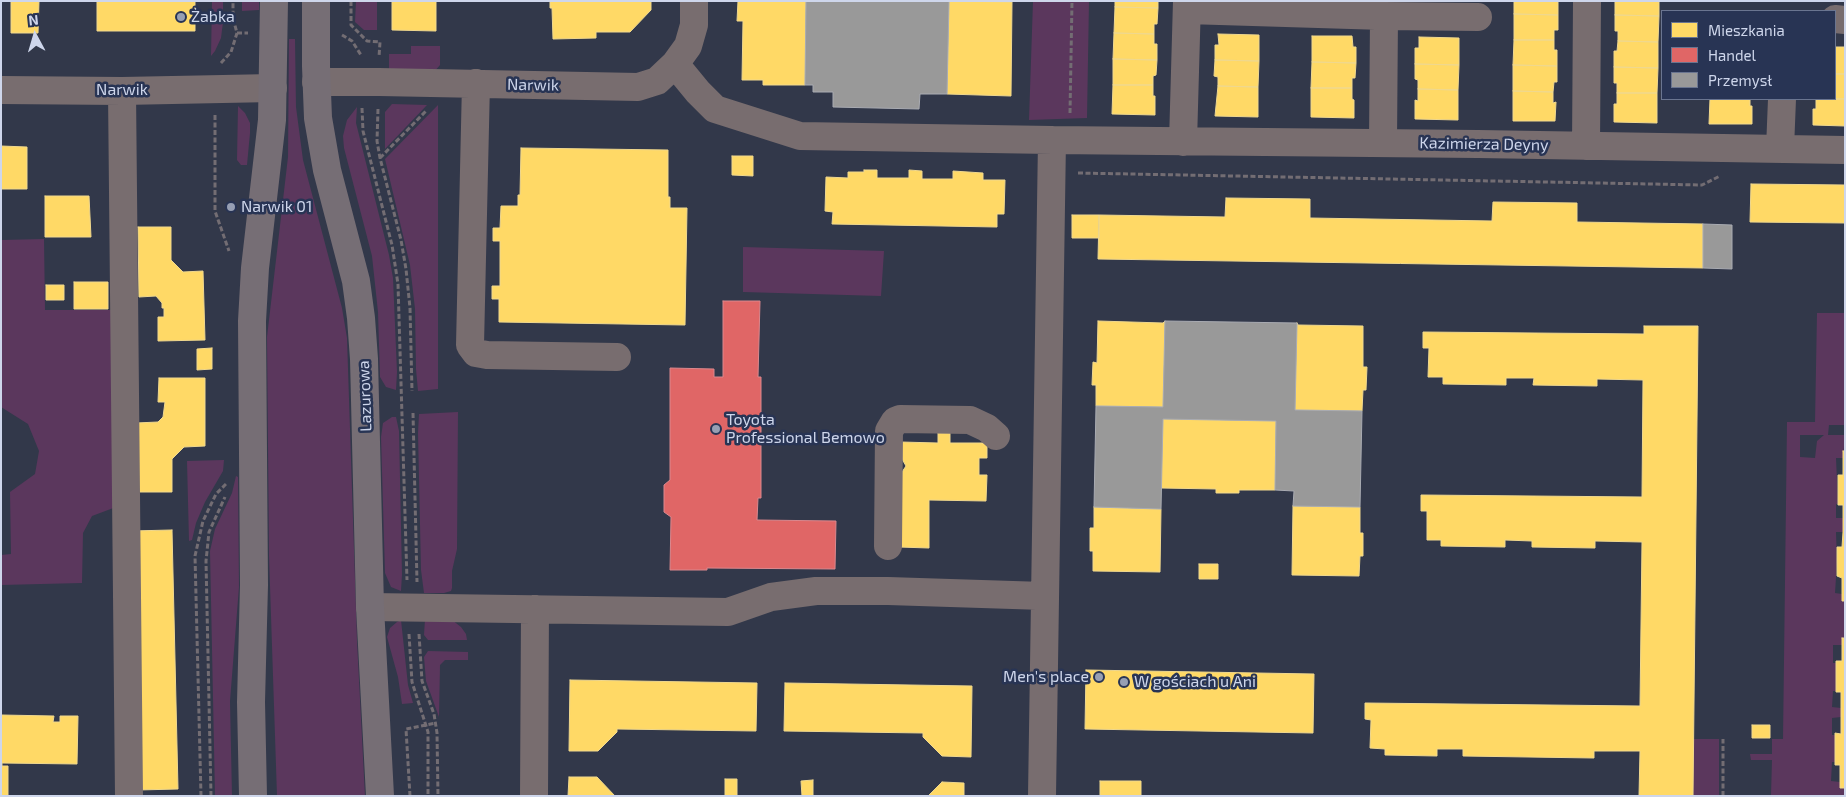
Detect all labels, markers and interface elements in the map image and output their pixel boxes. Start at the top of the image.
place label: Żabka [191,7,235,27]
north arrow [10,10,60,60]
legend [1661,10,1836,100]
text: N [27,11,39,29]
marker: Żabka [175,11,187,23]
text: Mieszkania [1708,21,1785,39]
text: Handel [1708,46,1756,64]
text: Przemysł [1708,71,1772,89]
street label: Narwik [507,75,559,95]
street label: Narwik [96,80,148,100]
street label: Kazimierza Deyny [1419,133,1549,155]
place label: Narwik 01 [241,197,312,217]
marker: Narwik 01 [225,201,237,213]
street label: Lazurowa [354,360,376,432]
place label: Toyota Professional Bemowo [726,410,885,448]
marker: Toyota Professional Bemowo [710,423,722,435]
place label: Men's place [1003,667,1089,687]
marker: Men's place [1093,671,1105,683]
place label: W gościach u Ani [1134,672,1256,692]
marker: W gościach u Ani [1118,676,1130,688]

